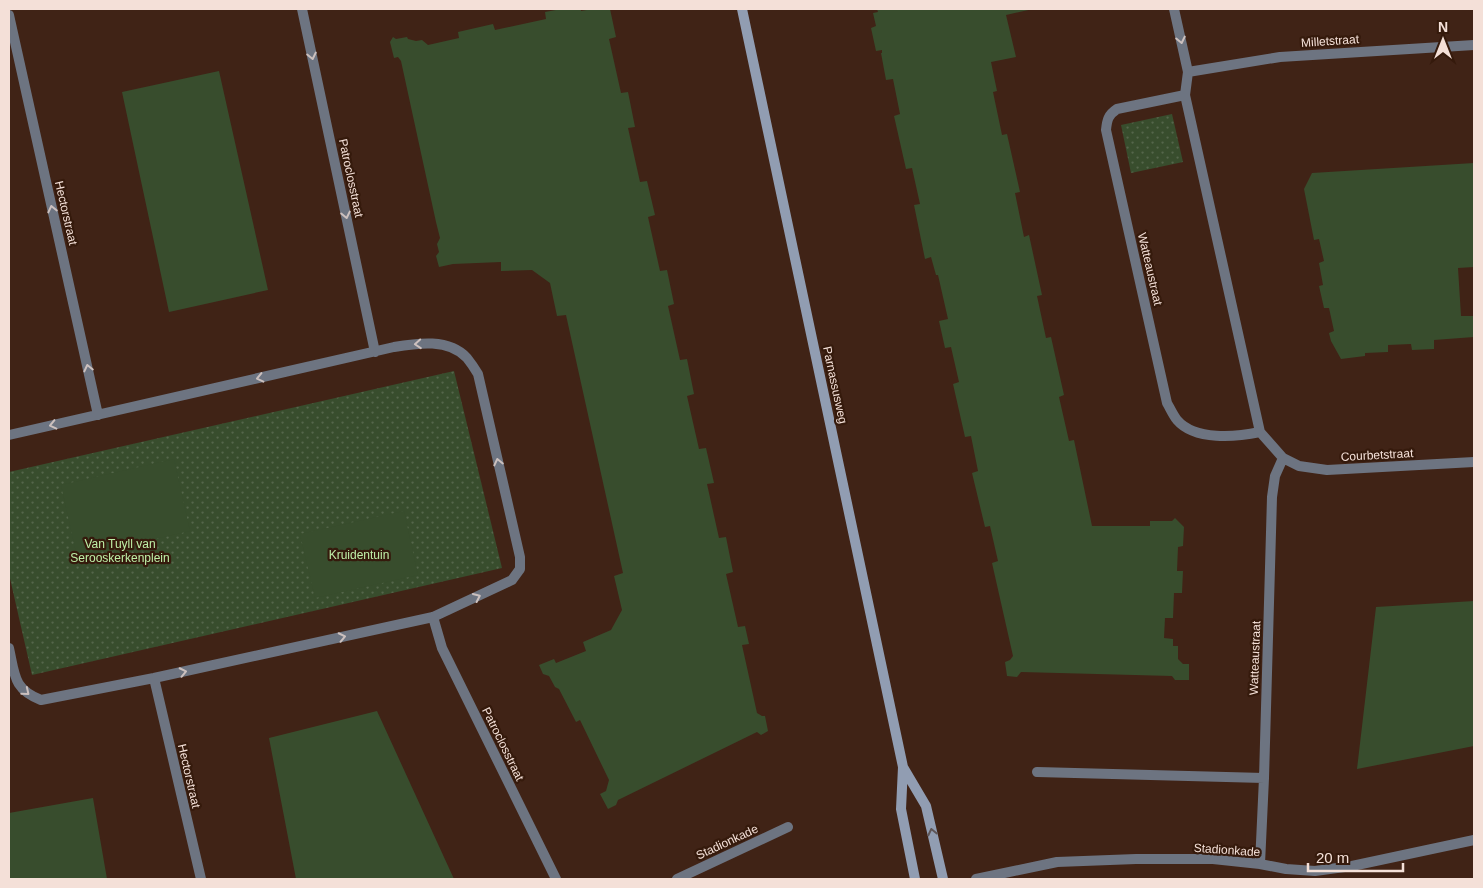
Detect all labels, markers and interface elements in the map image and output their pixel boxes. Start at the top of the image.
north arrow [1418,15,1468,65]
text: N [1438,19,1448,35]
street label: Milletstraat [1301,32,1360,50]
one-way arrow [1175,36,1186,45]
one-way arrow [306,52,317,61]
street label: Patroclosstraat [336,137,366,219]
street label: Hectorstraat [52,180,80,247]
one-way arrow [47,205,58,214]
one-way arrow [340,211,351,220]
street label: Watteaustraat [1135,231,1165,307]
one-way arrow [414,338,422,349]
street label: Parnassusweg [820,345,850,425]
one-way arrow [83,363,93,372]
one-way arrow [255,372,264,383]
one-way arrow [49,419,58,430]
street label: Courbetstraat [1340,446,1414,464]
one-way arrow [493,457,504,466]
park label: Van Tuyll van Serooskerkenplein [70,537,170,565]
park label: Kruidentuin [329,548,389,562]
one-way arrow [472,593,481,603]
street label: Watteaustraat [1247,620,1263,695]
one-way arrow [338,632,347,643]
one-way arrow [179,667,188,678]
one-way arrow [21,686,30,695]
street label: Patroclosstraat [479,705,527,784]
street label: Hectorstraat [175,743,203,810]
street label: Stadionkade [694,821,760,862]
one-way arrow [927,827,938,836]
scale bar [1308,840,1403,872]
street label: Stadionkade [1193,841,1261,859]
text: 20 m [1316,849,1349,866]

